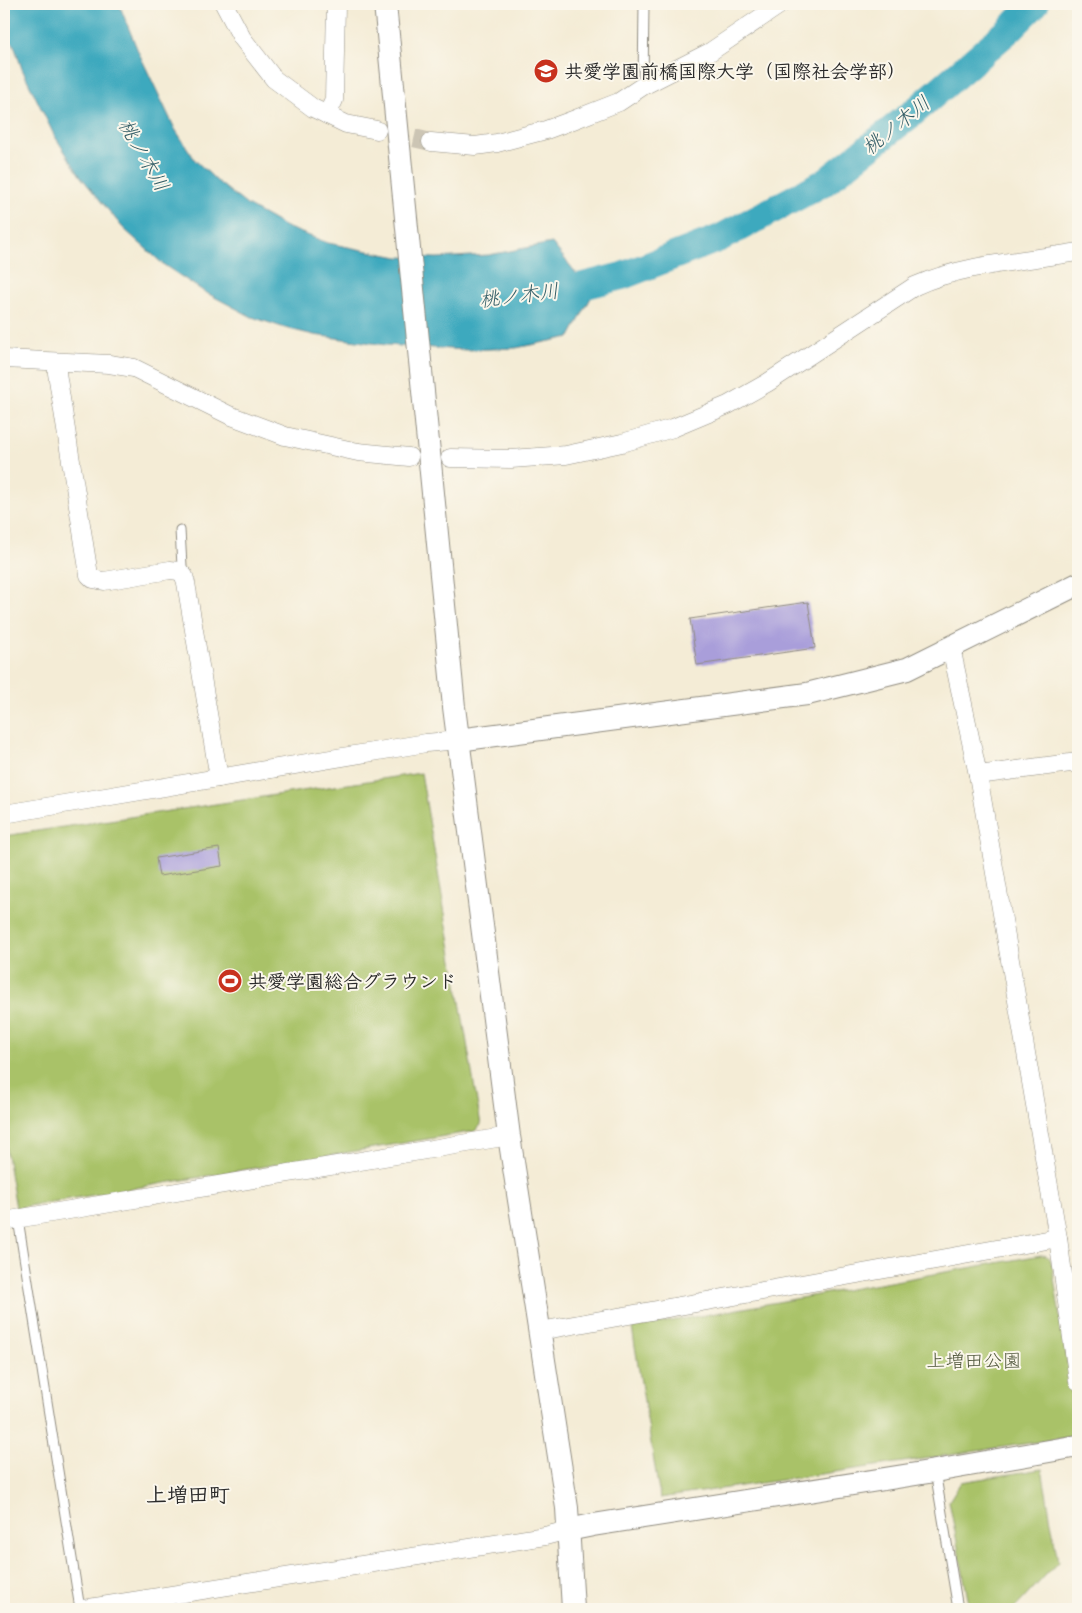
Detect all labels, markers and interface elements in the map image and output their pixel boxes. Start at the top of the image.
school or university icon: 共愛学園前橋国際大学（国際社会学部） [533,58,559,84]
place label: 共愛学園前橋国際大学（国際社会学部） [564,61,906,88]
water label: 桃ノ木川 [858,91,938,163]
water label: 桃ノ木川 [109,115,174,198]
water label: 桃ノ木川 [478,279,561,317]
sports icon: 共愛学園総合グラウンド [217,968,243,994]
place label: 共愛学園総合グラウンド [248,971,457,998]
park label: 上増田公園 [926,1350,1022,1377]
district label: 上増田町 [146,1483,230,1513]

